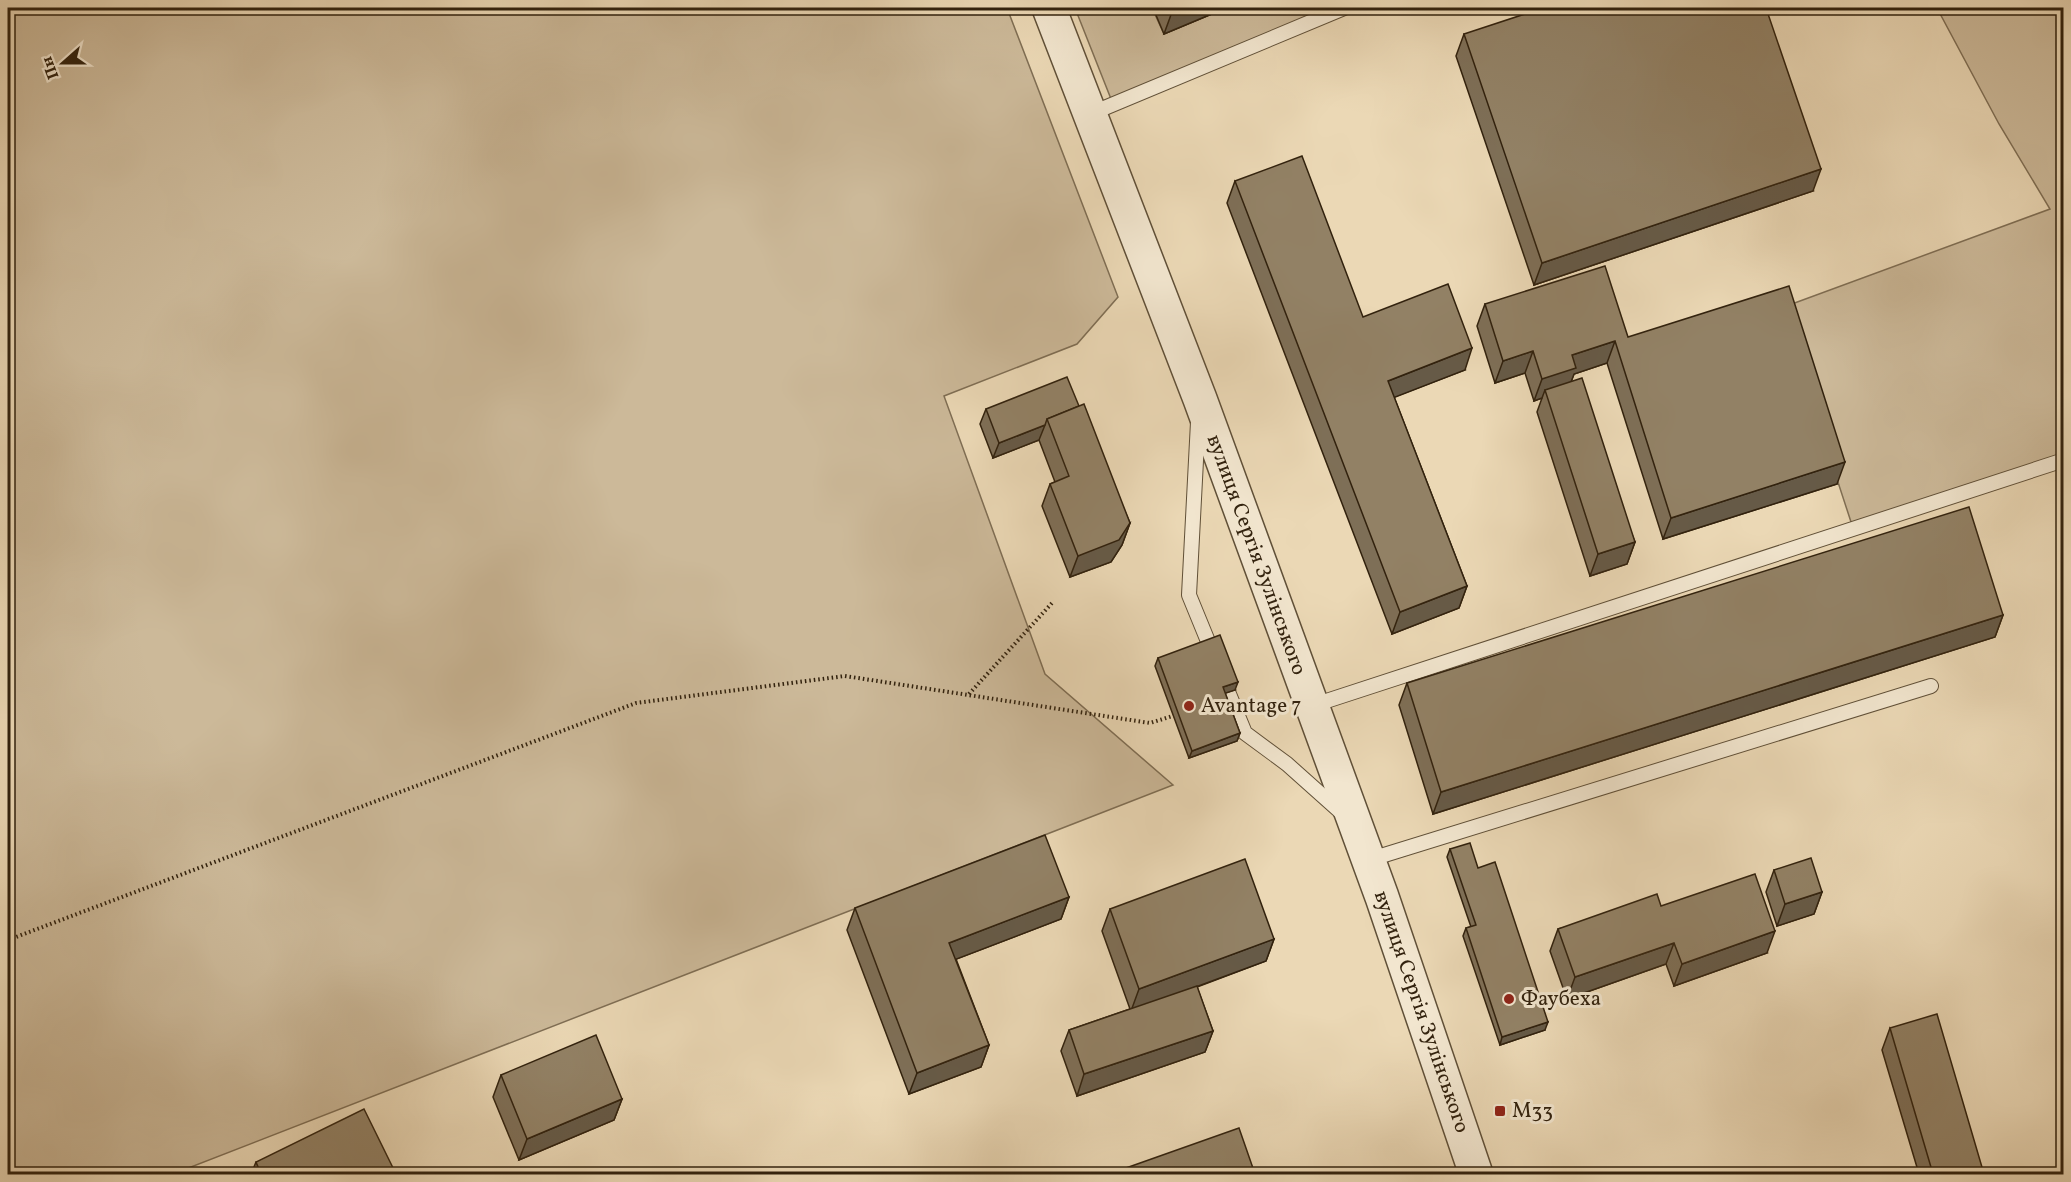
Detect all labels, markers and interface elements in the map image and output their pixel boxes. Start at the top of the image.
north arrow [33,33,93,93]
text: Пн [37,53,65,82]
street label: вулиця Сергія Зулінського [1199,431,1313,679]
place label: Avantage 7 [1201,692,1302,721]
marker: Avantage 7 [1182,699,1196,713]
street label: вулиця Сергія Зулінського [1366,887,1476,1137]
place label: Фаубеха [1521,985,1601,1014]
marker: Фаубеха [1502,992,1516,1006]
place label: М33 [1512,1097,1553,1126]
marker: М33 [1493,1104,1507,1118]

